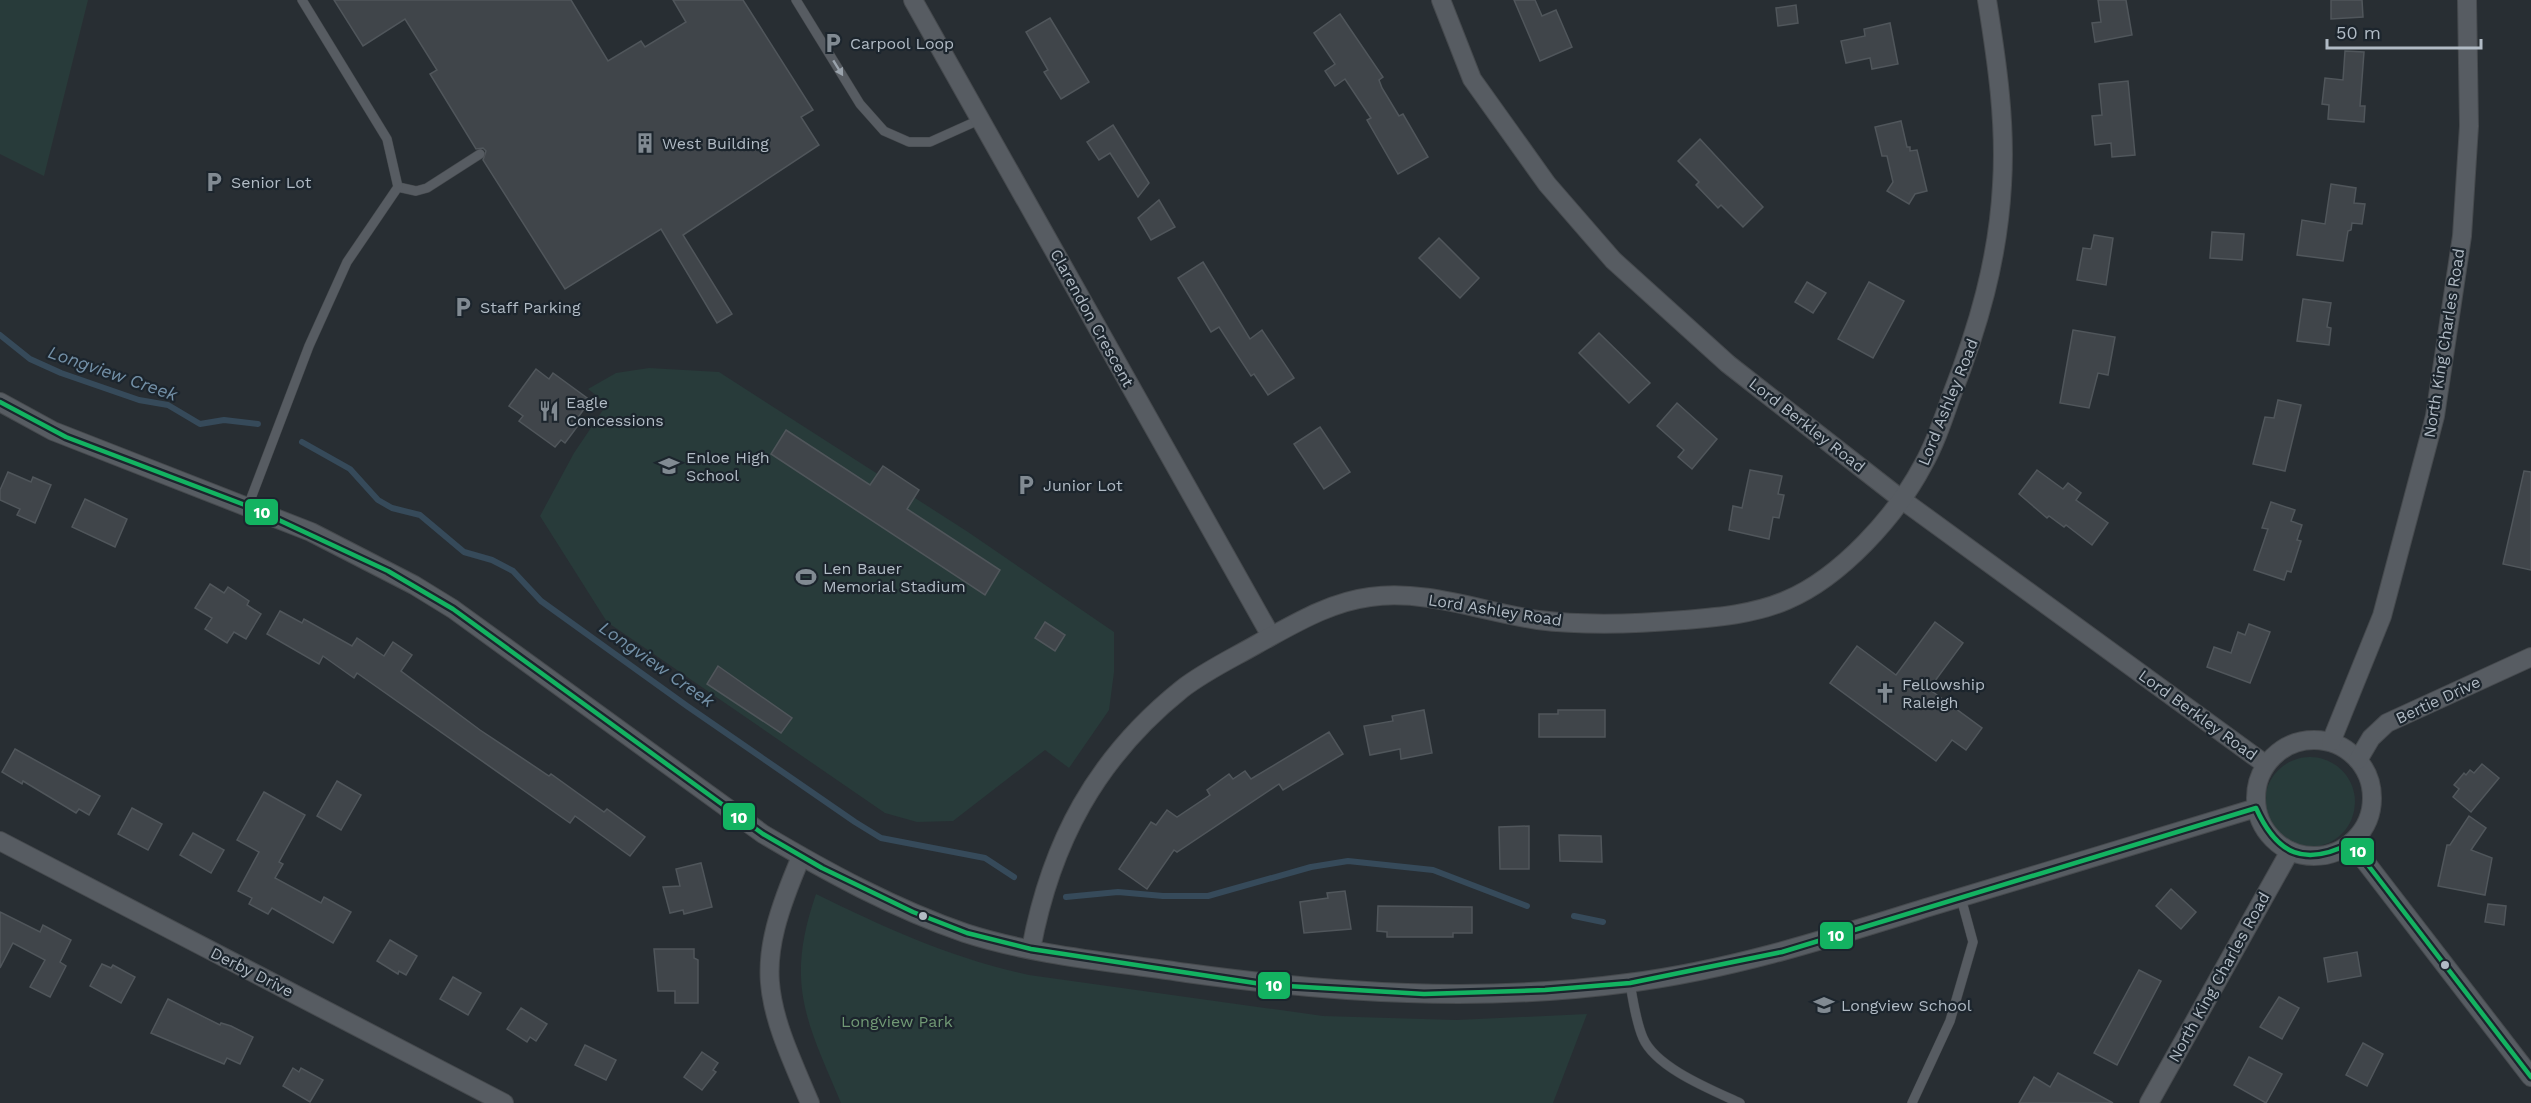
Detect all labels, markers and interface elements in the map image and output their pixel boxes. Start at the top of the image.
scale bar [2327,12,2482,50]
text: 50 m [2336,22,2381,43]
parking icon: Carpool Loop [821,31,845,55]
place label: Carpool Loop [850,34,954,53]
one-way arrow [833,60,844,76]
building icon: West Building [633,131,657,155]
place label: West Building [662,134,769,153]
parking icon: Senior Lot [202,170,226,194]
place label: Senior Lot [231,173,312,192]
street label: Clarendon Crescent [1046,246,1138,391]
street label: North King Charles Road [2420,247,2468,439]
parking icon: Staff Parking [451,295,475,319]
place label: Staff Parking [480,298,581,317]
street label: Lord Ashley Road [1914,336,1982,468]
water label: Longview Creek [46,341,182,405]
street label: Lord Berkley Road [1745,374,1869,476]
place label: Eagle Concessions [566,393,664,430]
restaurant icon: Eagle Concessions [537,399,561,423]
place label: Enloe High School [686,448,770,485]
school or university icon: Enloe High School [657,454,681,478]
parking icon: Junior Lot [1014,473,1038,497]
place label: Junior Lot [1043,476,1123,495]
line badge: 10 [244,498,279,526]
text: 10 [253,503,271,522]
place label: Len Bauer Memorial Stadium [823,559,966,596]
sports icon: Len Bauer Memorial Stadium [794,565,818,589]
street label: Lord Ashley Road [1427,590,1563,630]
water label: Longview Creek [596,617,719,712]
street label: Lord Berkley Road [2135,666,2261,764]
street label: Bertie Drive [2393,672,2483,728]
place label: Fellowship Raleigh [1902,675,1985,712]
church icon: Fellowship Raleigh [1873,681,1897,705]
line badge: 10 [722,802,756,831]
text: 10 [730,808,748,827]
line badge: 10 [2340,837,2375,866]
text: 10 [2349,842,2367,861]
street label: North King Charles Road [2164,889,2274,1065]
unlabelled marker [917,910,929,922]
line badge: 10 [1819,921,1854,950]
text: 10 [1827,926,1845,945]
street label: Derby Drive [208,943,296,1001]
unlabelled marker [2439,959,2451,971]
line badge: 10 [1257,971,1291,1000]
text: 10 [1265,976,1283,995]
school or university icon: Longview School [1812,993,1836,1017]
place label: Longview School [1841,996,1972,1015]
park label: Longview Park [841,1012,953,1031]

